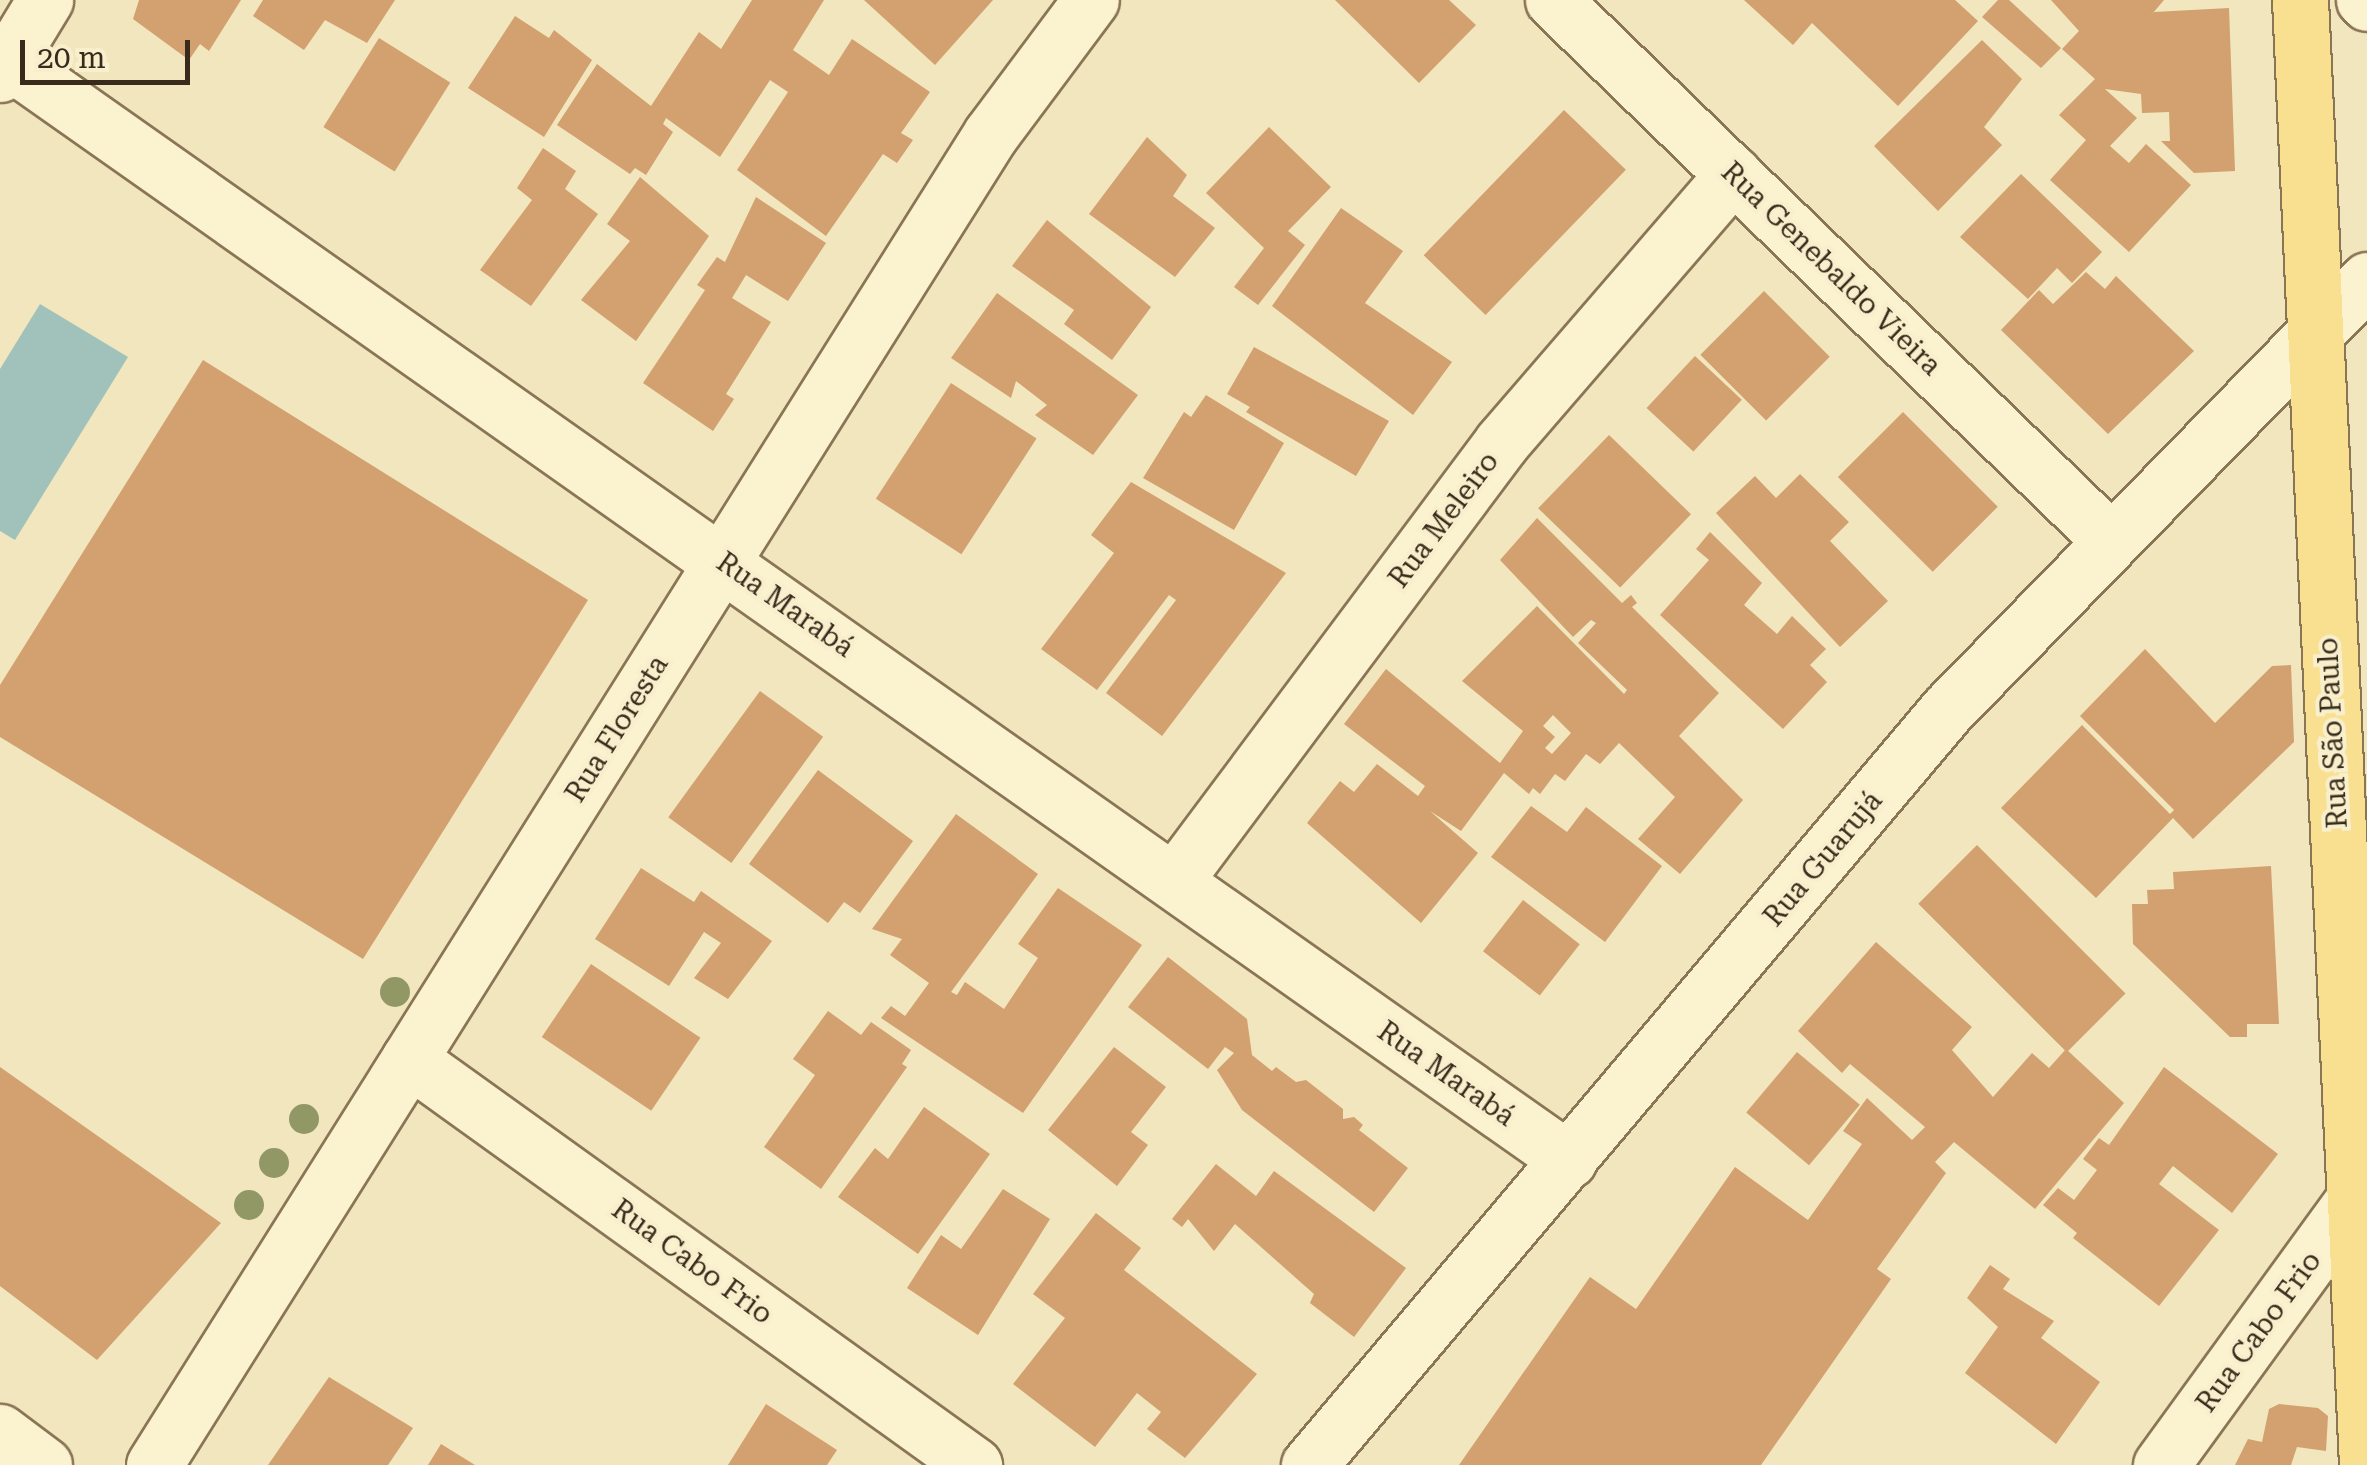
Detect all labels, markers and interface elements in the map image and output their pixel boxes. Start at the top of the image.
scale bar [25,20,195,82]
text: 20 m [37,40,106,75]
street label: Rua Genebaldo Vieira [1714,155,1948,383]
street label: Rua Meleiro [1382,445,1506,595]
street label: Rua Marabá [710,545,860,665]
street label: Rua São Paulo [2311,637,2355,829]
street label: Rua Floresta [559,649,675,809]
street label: Rua Guarujá [1757,785,1889,933]
street label: Rua Marabá [1371,1014,1521,1134]
street label: Rua Cabo Frio [605,1192,779,1332]
street label: Rua Cabo Frio [2189,1245,2329,1419]

